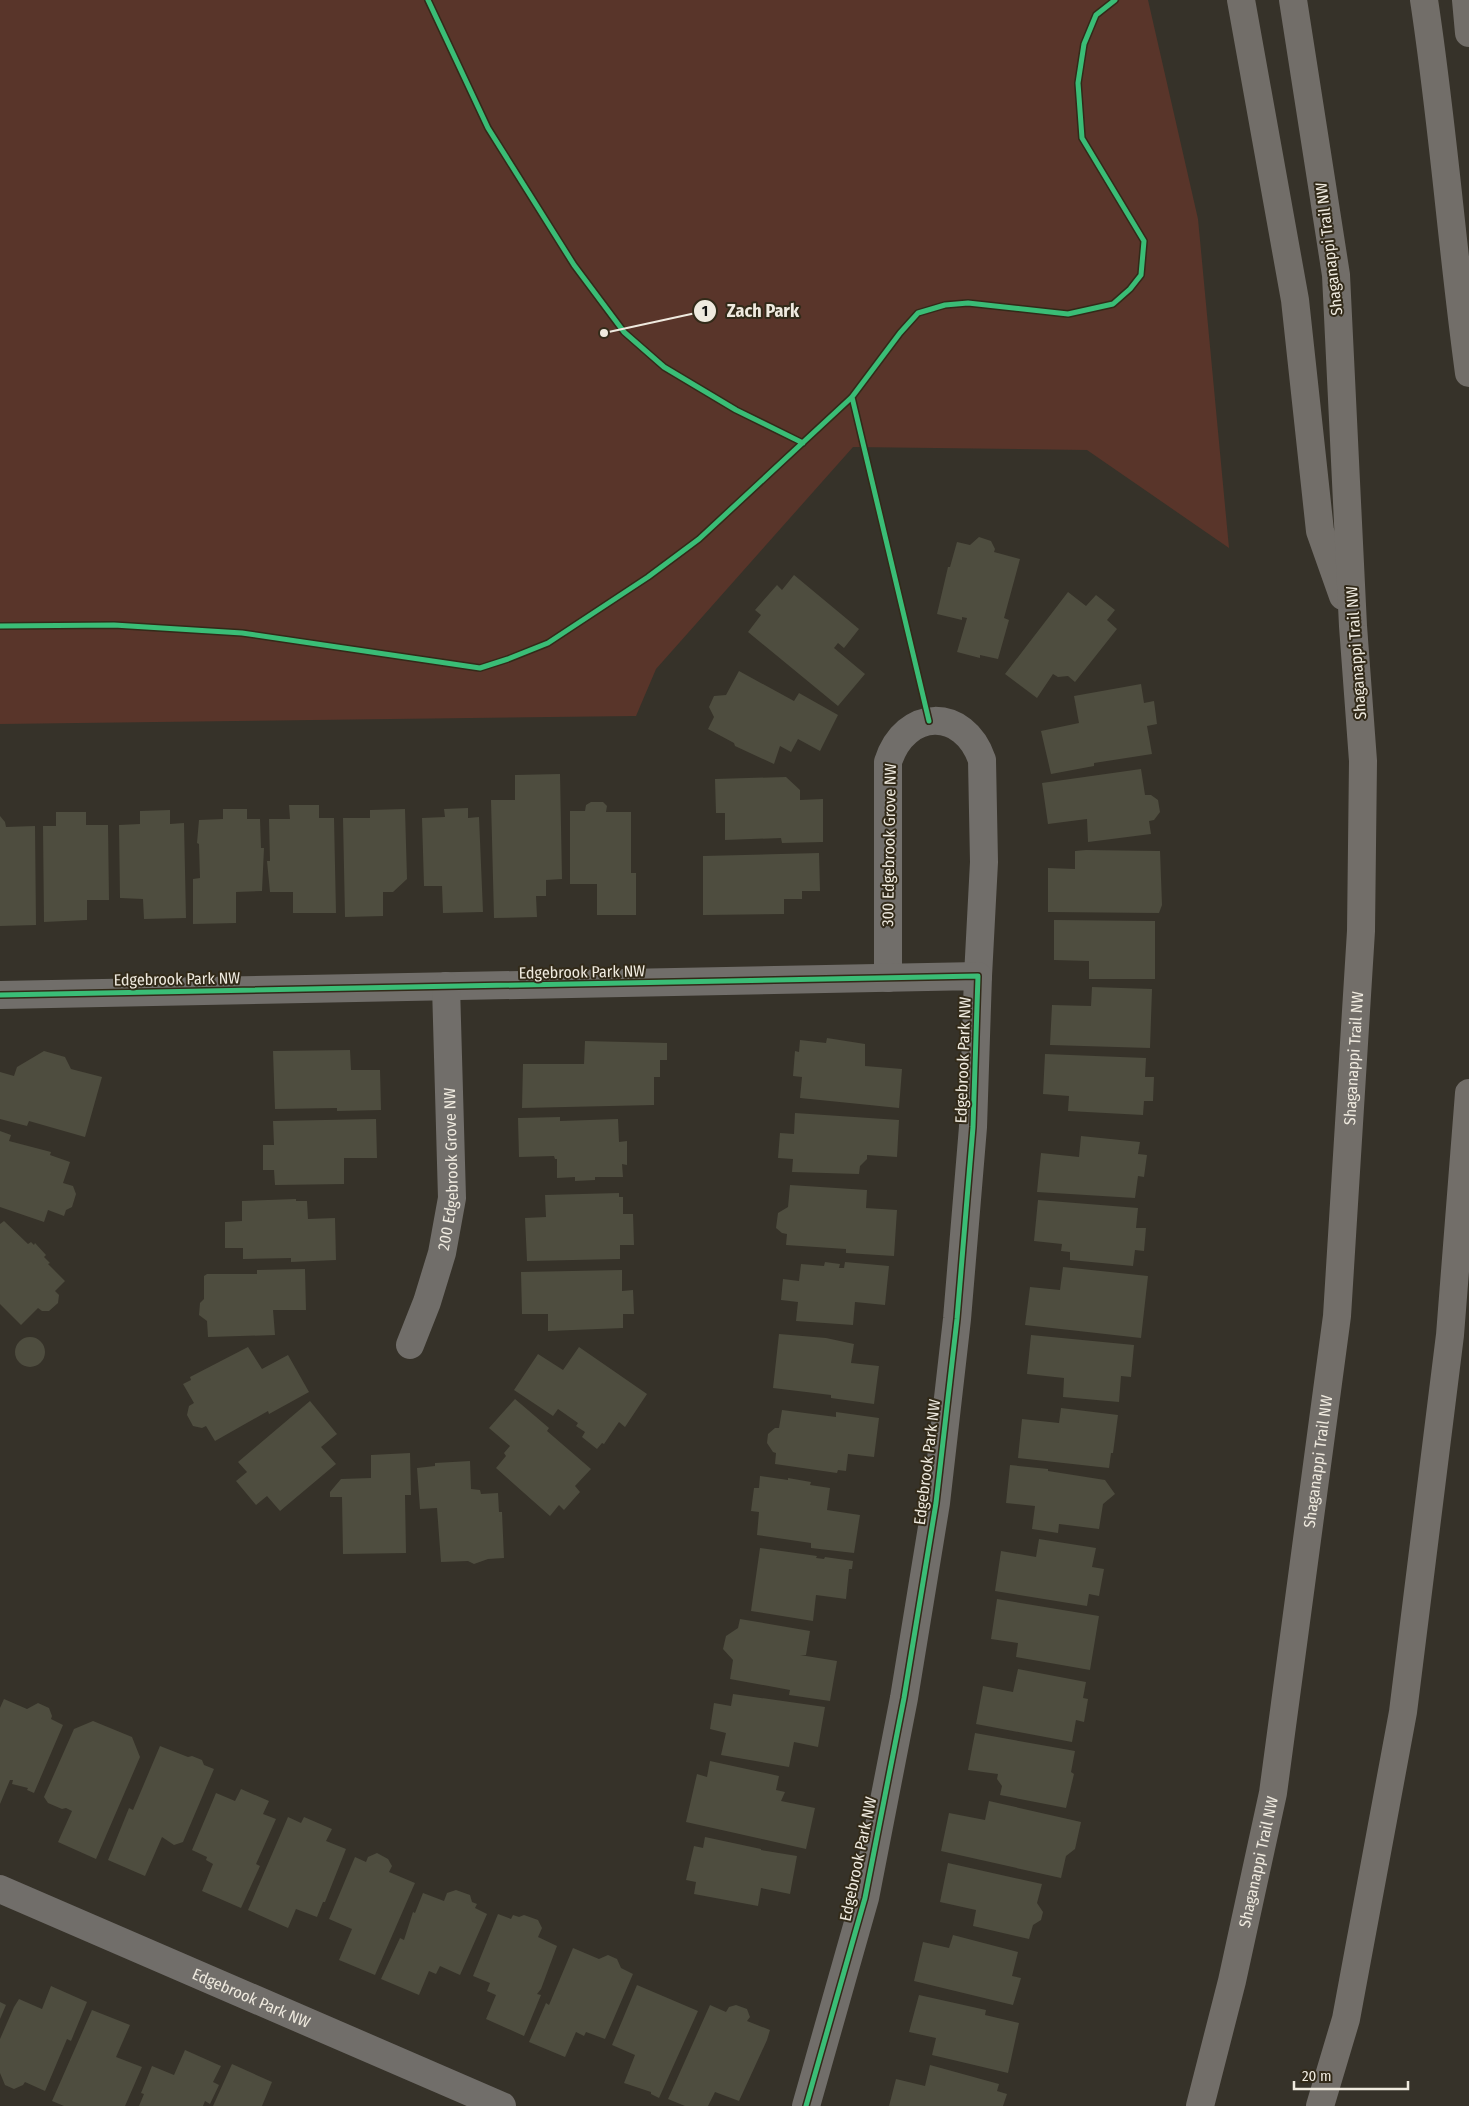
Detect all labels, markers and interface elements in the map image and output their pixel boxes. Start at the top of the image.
street label: Shaganappi Trail NW [1311,181,1347,317]
callout: Zach Park [692,294,809,327]
text: Zach Park [727,300,800,322]
text: 1 [702,302,708,320]
street label: Shaganappi Trail NW [1342,586,1370,720]
street label: 300 Edgebrook Grove NW [878,763,900,927]
street label: Edgebrook Park NW [519,961,645,983]
street label: Edgebrook Park NW [114,968,240,990]
street label: Shaganappi Trail NW [1339,991,1367,1126]
street label: Edgebrook Park NW [951,996,975,1124]
street label: 200 Edgebrook Grove NW [433,1087,462,1252]
street label: Shaganappi Trail NW [1299,1394,1336,1529]
street label: Edgebrook Park NW [910,1398,944,1526]
street label: Shaganappi Trail NW [1234,1794,1282,1929]
street label: Edgebrook Park NW [836,1795,880,1923]
street label: Edgebrook Park NW [190,1964,313,2032]
scale bar [1294,2058,1408,2090]
text: 20 m [1302,2067,1332,2085]

